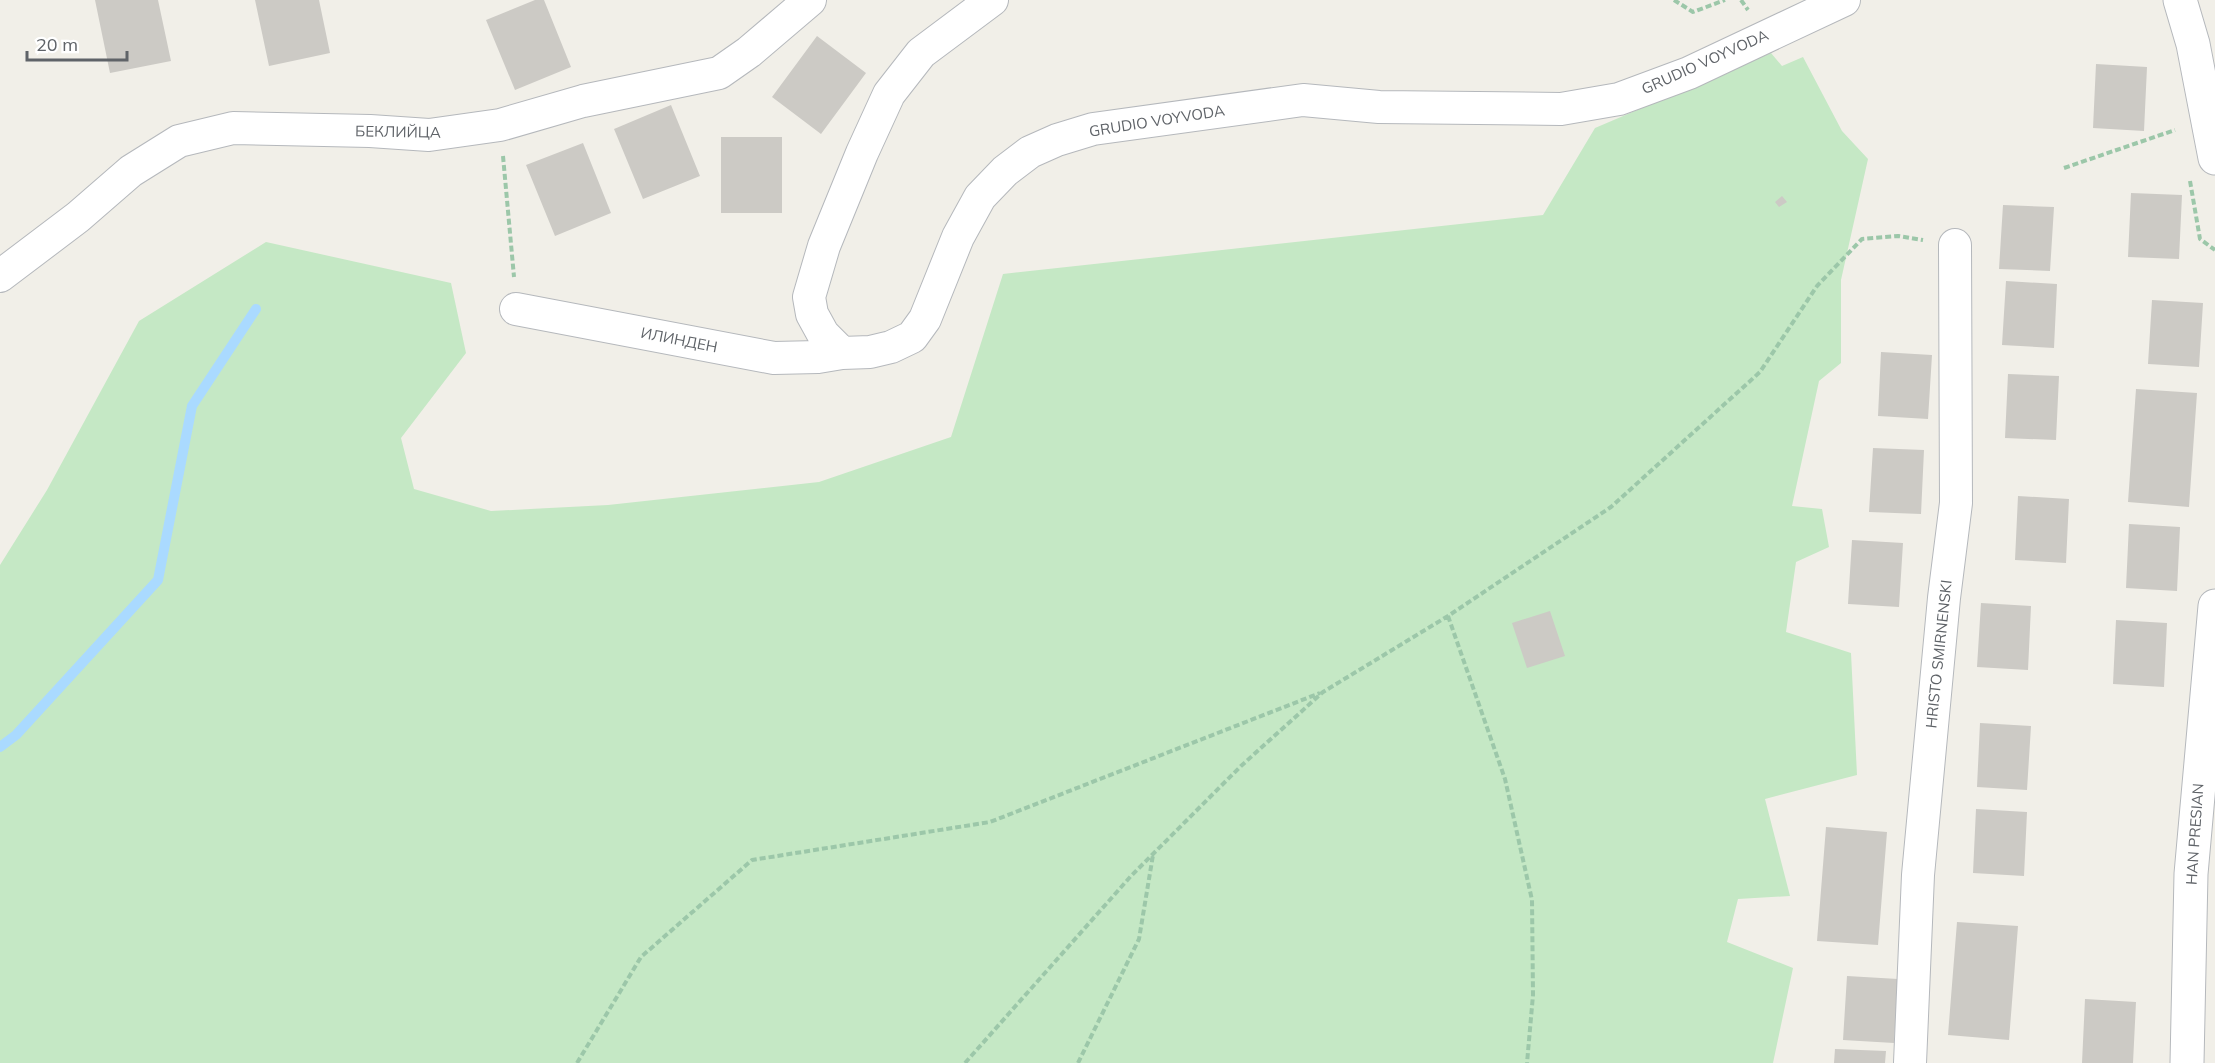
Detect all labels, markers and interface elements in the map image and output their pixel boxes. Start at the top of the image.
scale bar [27,24,128,62]
street label: GRUDIO VOYVODA [1638,25,1771,98]
text: 20 m [36,33,78,56]
street label: GRUDIO VOYVODA [1088,100,1226,141]
street label: БЕКЛИЙЦА [355,121,441,142]
street label: ИЛИНДЕН [639,323,719,356]
street label: HRISTO SMIRNENSKI [1921,579,1956,729]
street label: HAN PRESIAN [2181,782,2208,885]

